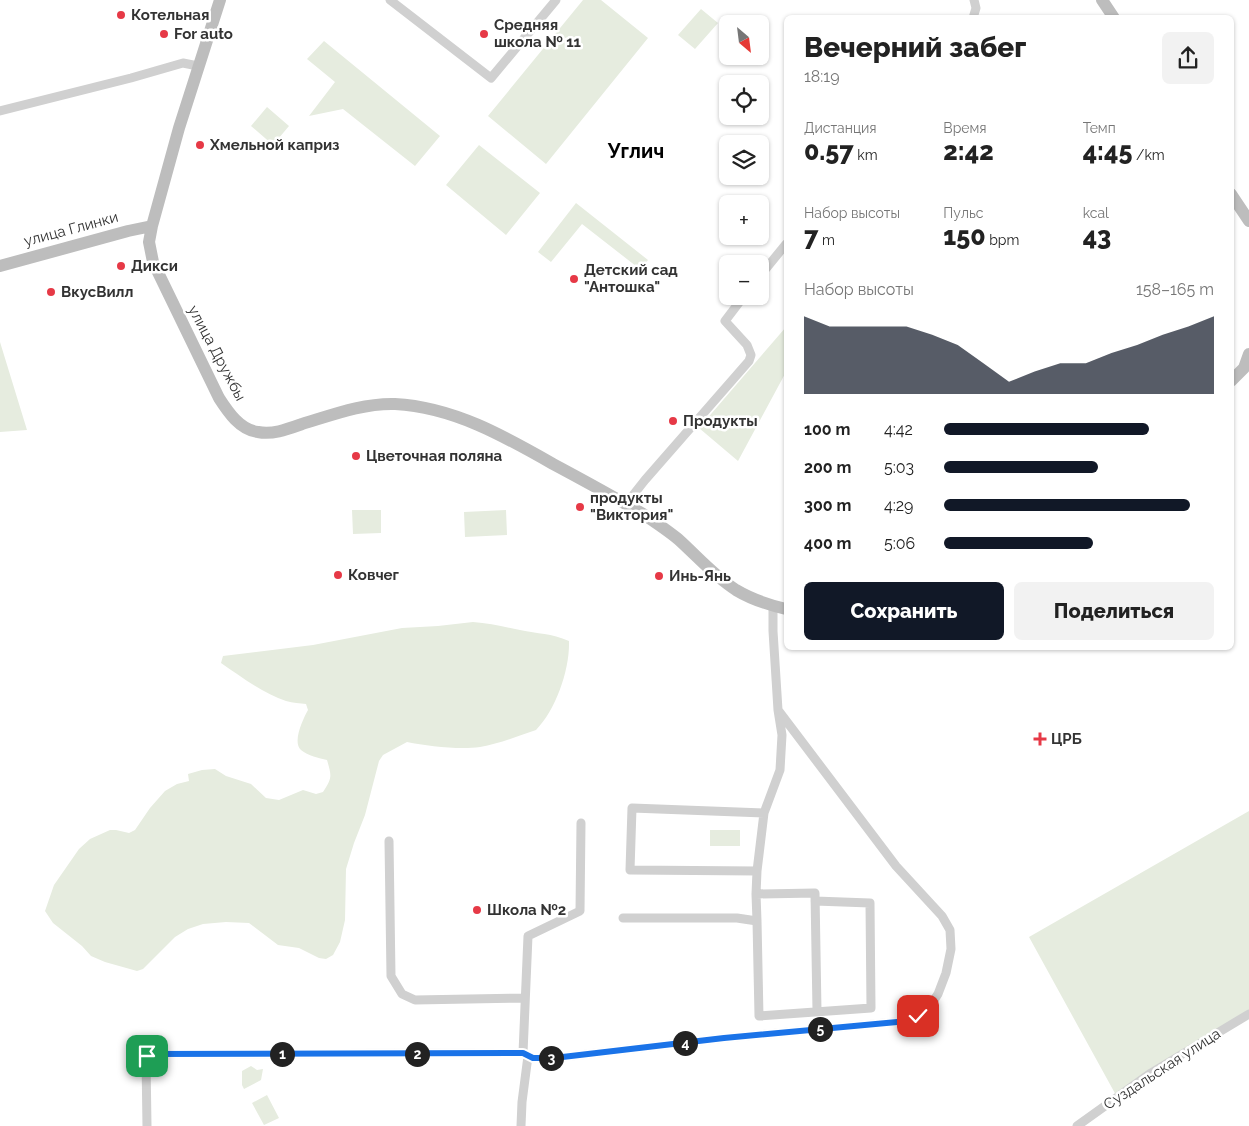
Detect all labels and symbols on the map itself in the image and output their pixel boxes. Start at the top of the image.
place label: Котельная [131,6,209,24]
marker: Котельная [115,9,127,21]
north arrow [719,15,769,65]
place label: Средняя школа № 11 [494,16,582,51]
place label: For auto [174,25,233,43]
marker: For auto [158,28,170,40]
marker: Средняя школа № 11 [478,28,490,40]
place label: Хмельной каприз [209,136,340,154]
marker: Хмельной каприз [194,139,206,151]
district label: Углич [607,139,664,163]
street label: улица Глинки [22,208,120,250]
place label: Дикси [131,257,178,275]
marker: Дикси [115,260,127,272]
place label: Детский сад "Антошка" [584,261,678,296]
marker: Детский сад "Антошка" [568,273,580,285]
place label: ВкусВилл [61,283,134,301]
marker: ВкусВилл [45,286,57,298]
street label: улица Дружбы [184,302,250,404]
place label: Продукты [683,412,758,430]
marker: Продукты [667,415,679,427]
place label: Цветочная поляна [366,447,503,465]
marker: Цветочная поляна [350,450,362,462]
place label: продукты "Виктория" [590,489,673,524]
marker: продукты "Виктория" [574,501,586,513]
place label: Ковчег [348,566,400,584]
place label: Инь-Янь [669,567,731,585]
marker: Ковчег [332,569,344,581]
marker: Инь-Янь [653,570,665,582]
place label: ЦРБ [1051,730,1082,748]
marker: ЦРБ [1033,732,1047,746]
place label: Школа №2 [487,901,566,919]
marker: Школа №2 [471,904,483,916]
pin [897,995,939,1037]
pin: 5 [808,1016,832,1042]
street label: Суздальская улица [1100,1024,1224,1114]
pin: 4 [672,1030,698,1056]
pin [126,1035,168,1077]
pin: 1 [270,1042,294,1066]
pin: 2 [404,1042,430,1066]
pin: 3 [538,1046,564,1070]

